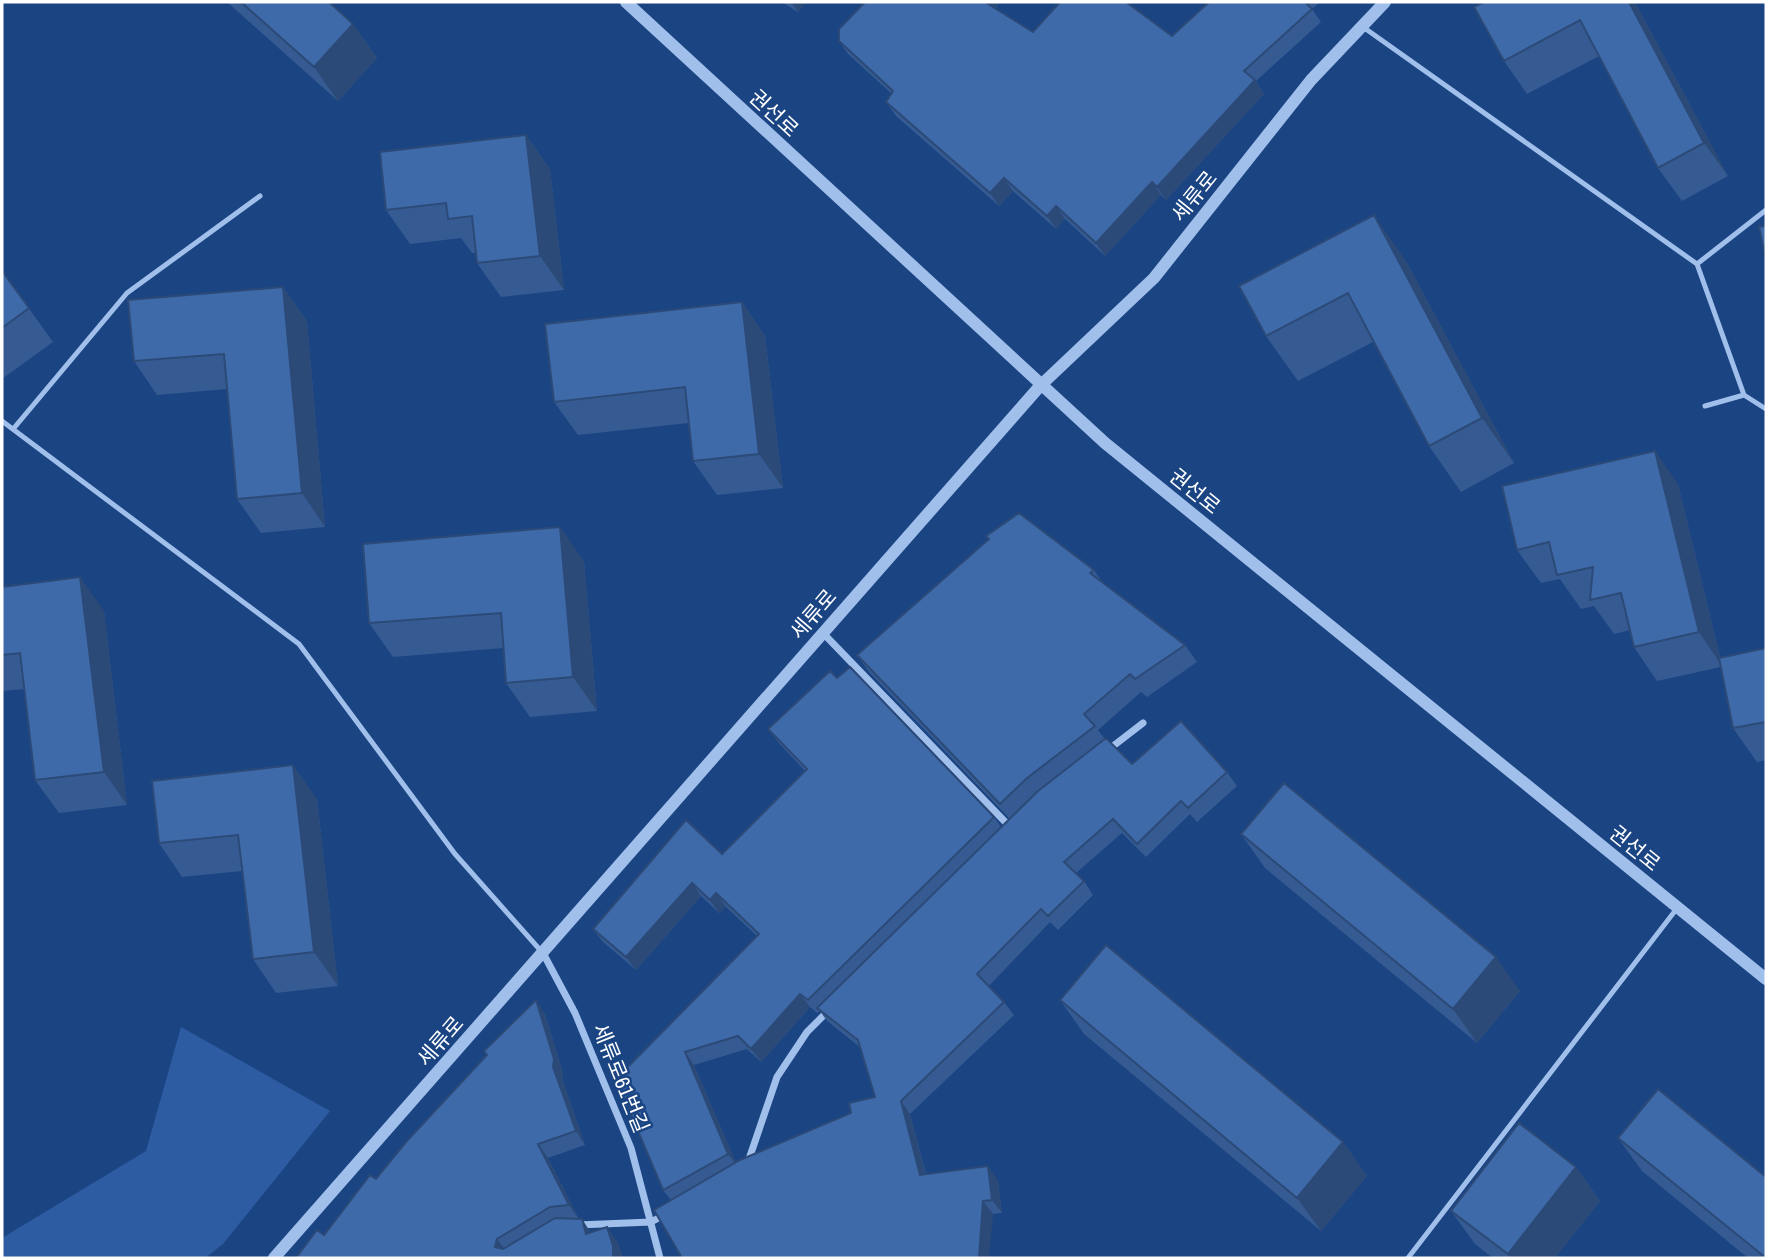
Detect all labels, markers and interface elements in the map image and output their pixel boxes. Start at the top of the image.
street label: 권선로 [743,83,805,143]
street label: 세류로 [1164,164,1224,228]
street label: 권선로 [1163,461,1227,521]
street label: 세류로 [783,583,843,645]
street label: 권선로 [1603,818,1667,878]
street label: 세류로 [410,1010,470,1072]
street label: 세류로61번길 [586,1019,656,1137]

